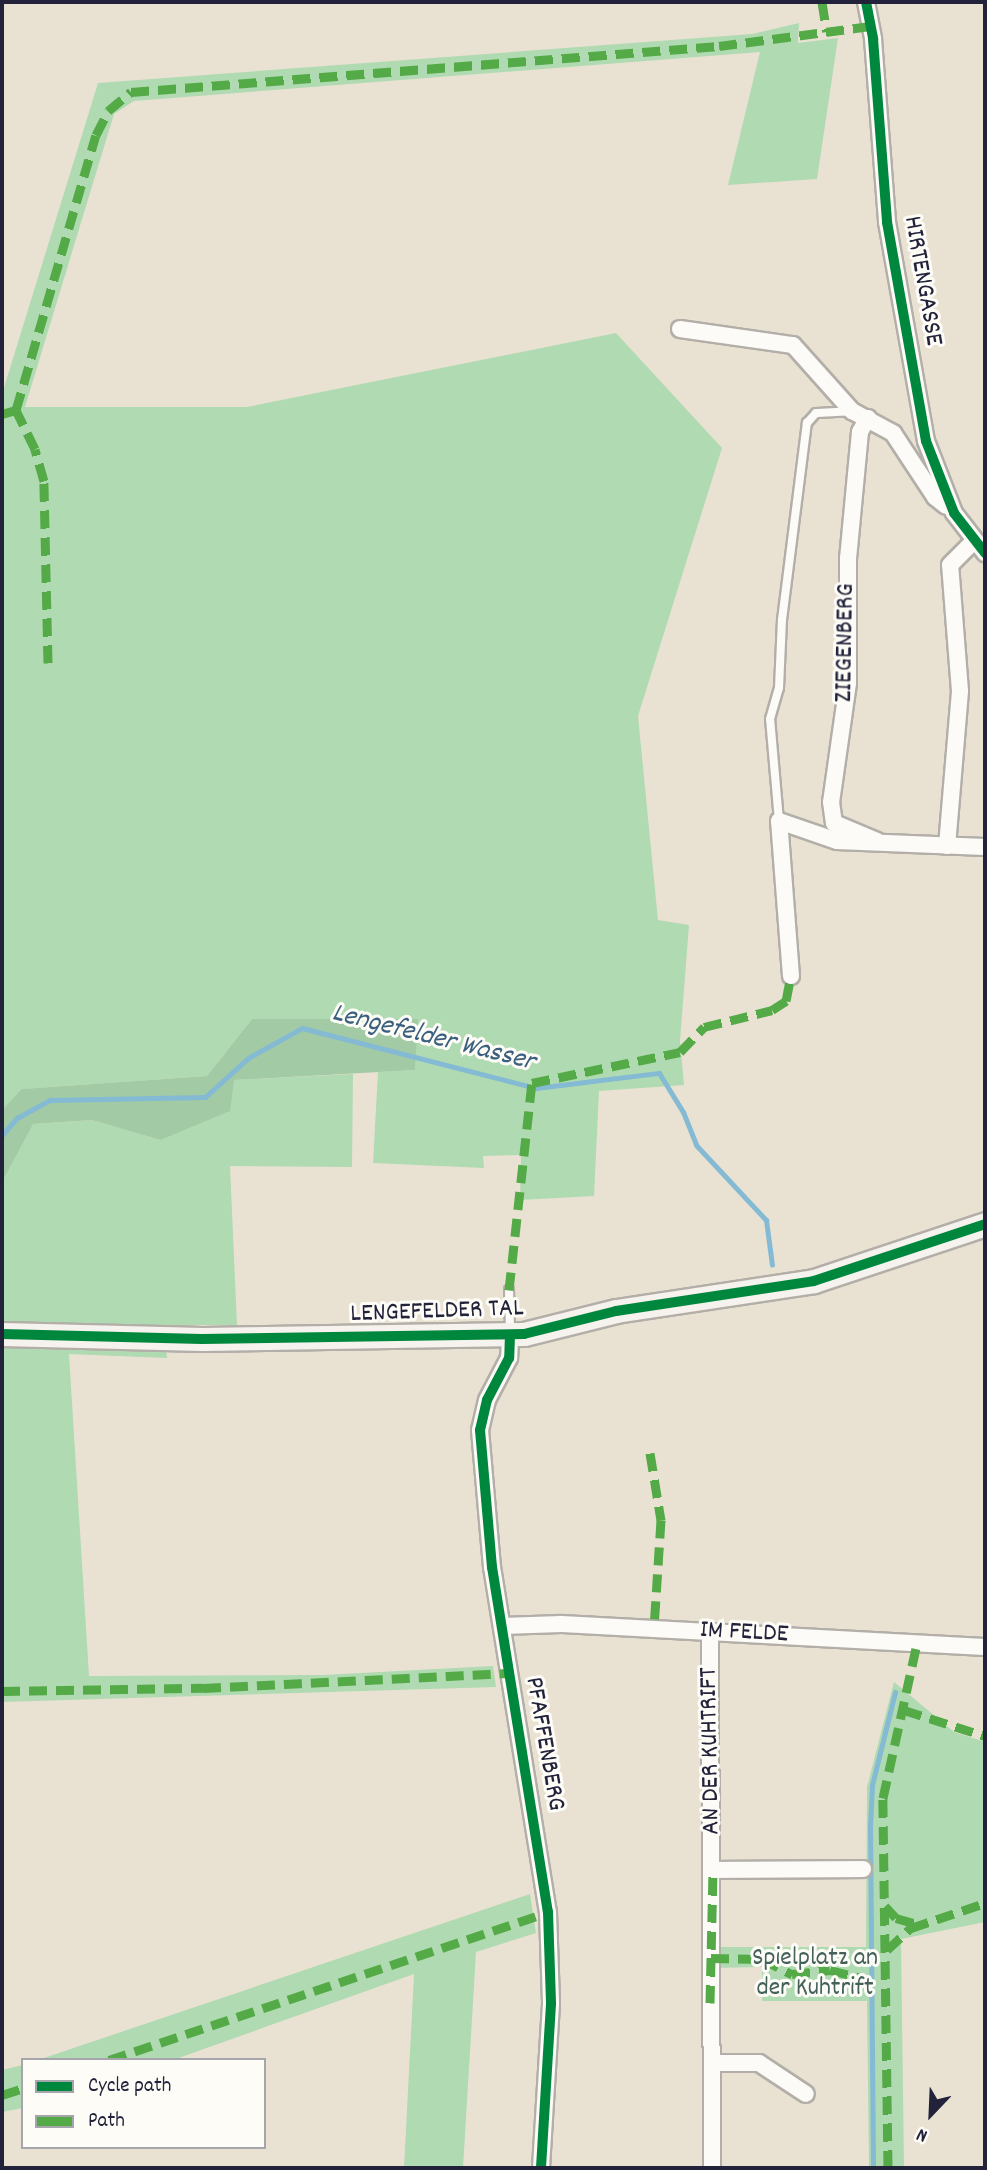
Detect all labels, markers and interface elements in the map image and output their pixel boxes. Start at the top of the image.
street label: HIRTENGASSE [895,214,949,348]
street label: ZIEGENBERG [829,583,863,703]
water label: Lengefelder Wasser [328,998,538,1080]
street label: LENGEFELDER TAL [350,1293,524,1331]
street label: IM FELDE [699,1615,789,1651]
street label: AN DER KUHTRIFT [694,1667,728,1835]
street label: PFAFFENBERG [517,1675,571,1813]
park label: Spielplatz an der Kuhtrift [752,1943,878,2004]
legend [21,2058,266,2149]
text: Cycle path [88,2072,171,2102]
north arrow [896,2079,966,2149]
text: Path [88,2107,125,2137]
text: N [913,2120,932,2148]

